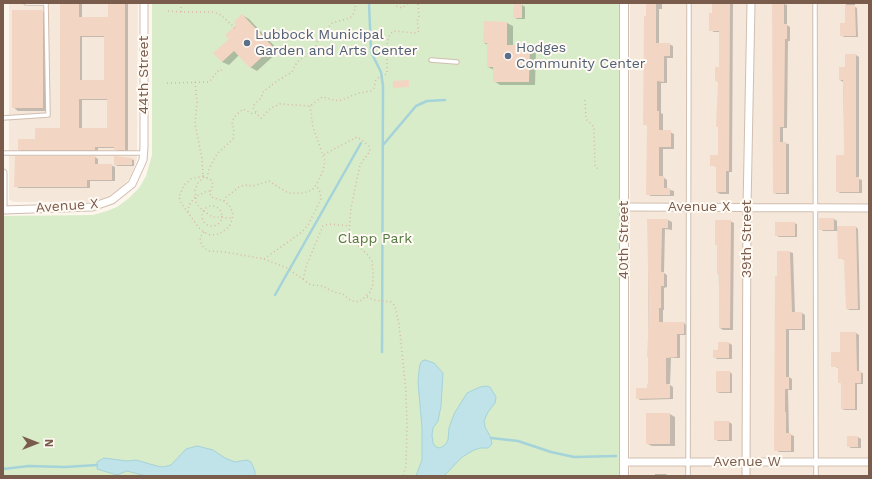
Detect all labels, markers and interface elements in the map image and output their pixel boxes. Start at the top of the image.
place label: Lubbock Municipal Garden and Arts Center [255,27,417,60]
street label: 44th Street [136,36,152,114]
marker: Lubbock Municipal Garden and Arts Center [242,38,252,48]
place label: Hodges Community Center [516,40,645,72]
marker: Hodges Community Center [503,51,513,61]
street label: Avenue X [35,195,99,217]
street label: Avenue X [668,199,730,215]
street label: 39th Street [739,200,755,278]
street label: 40th Street [616,201,632,279]
park label: Clapp Park [338,231,412,247]
north arrow [16,423,56,463]
text: N [42,439,55,447]
street label: Avenue W [713,454,781,470]

